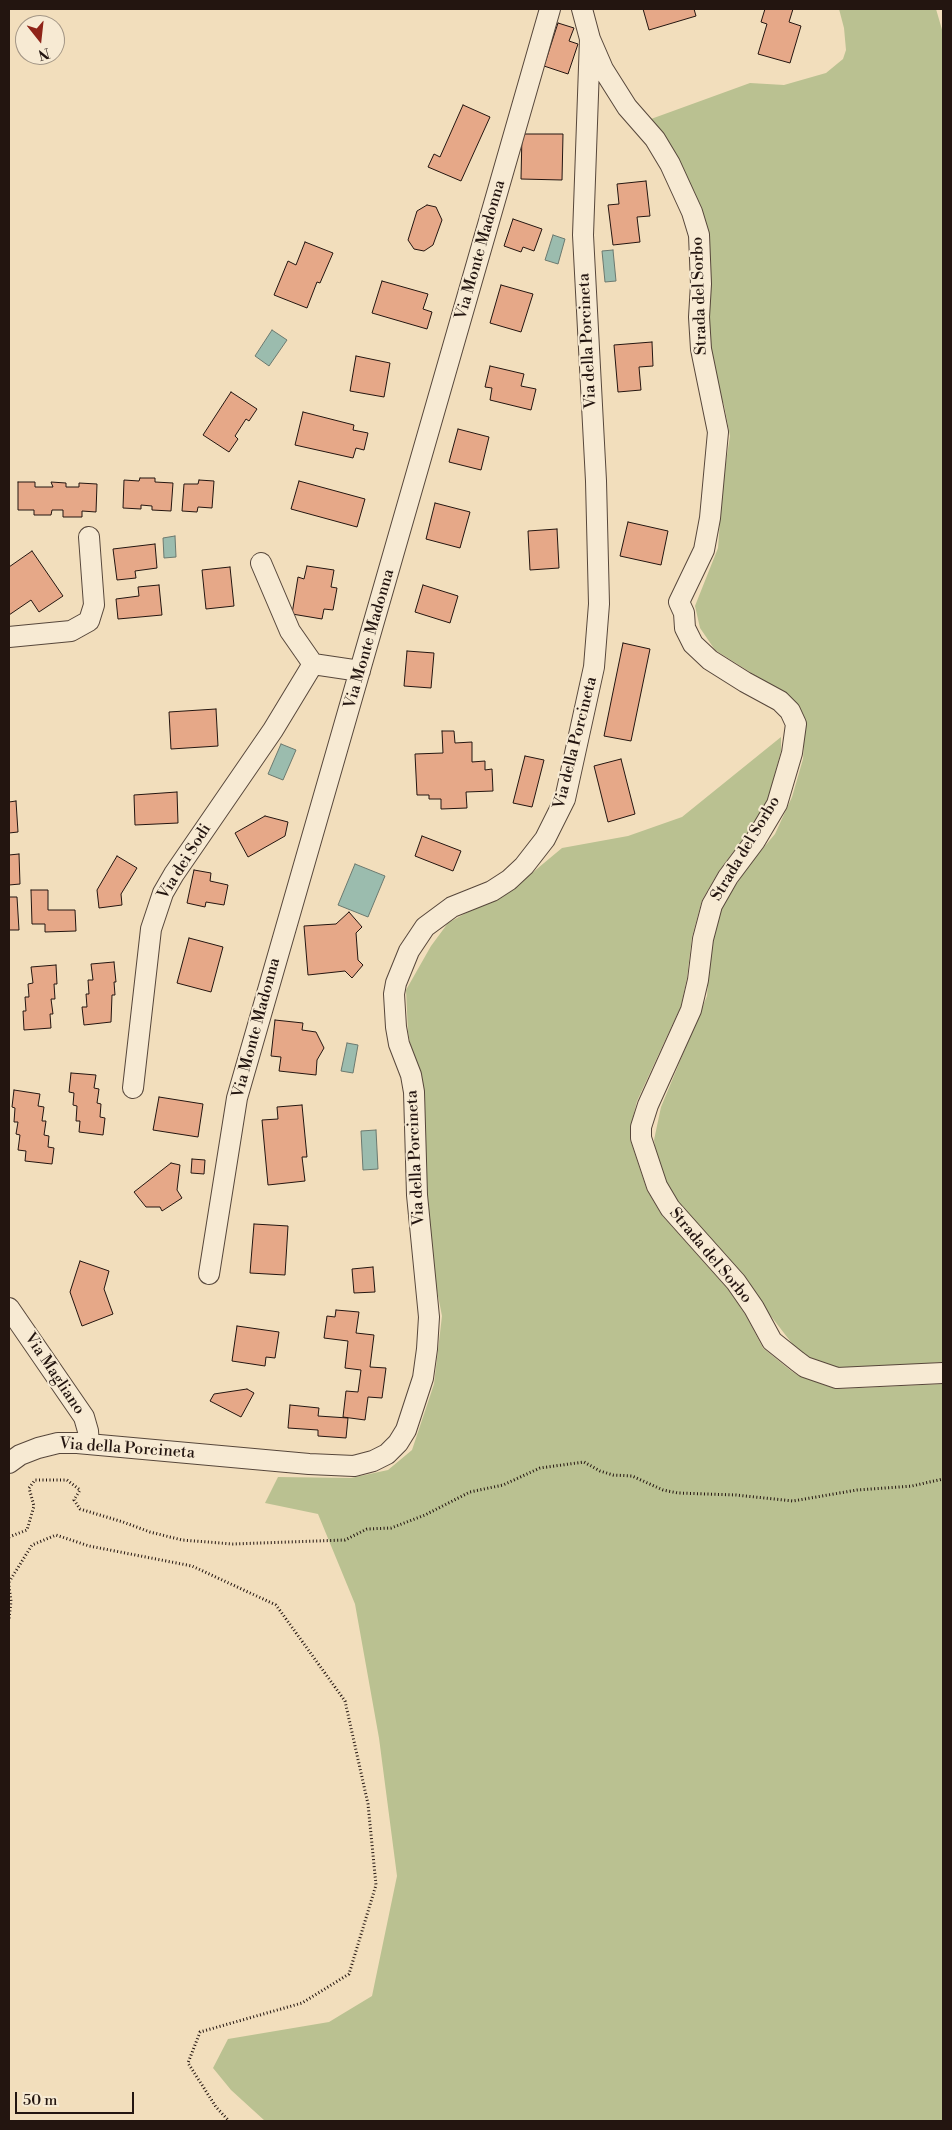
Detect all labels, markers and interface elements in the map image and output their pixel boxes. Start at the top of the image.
north arrow [15,15,65,65]
text: N [36,43,52,64]
street label: Via Monte Madonna [452,178,510,322]
street label: Strada del Sorbo [688,236,712,356]
street label: Via della Porcineta [575,273,601,409]
street label: Via Monte Madonna [341,567,399,711]
street label: Via della Porcineta [550,675,602,811]
street label: Strada del Sorbo [707,793,785,905]
street label: Via dei Sodi [154,821,216,903]
street label: Via Monte Madonna [229,956,285,1100]
street label: Via della Porcineta [403,1090,429,1226]
street label: Strada del Sorbo [665,1204,755,1308]
street label: Via Magliano [20,1330,88,1418]
street label: Via della Porcineta [59,1435,195,1463]
scale bar [18,2082,136,2114]
text: 50 m [23,2091,57,2110]

